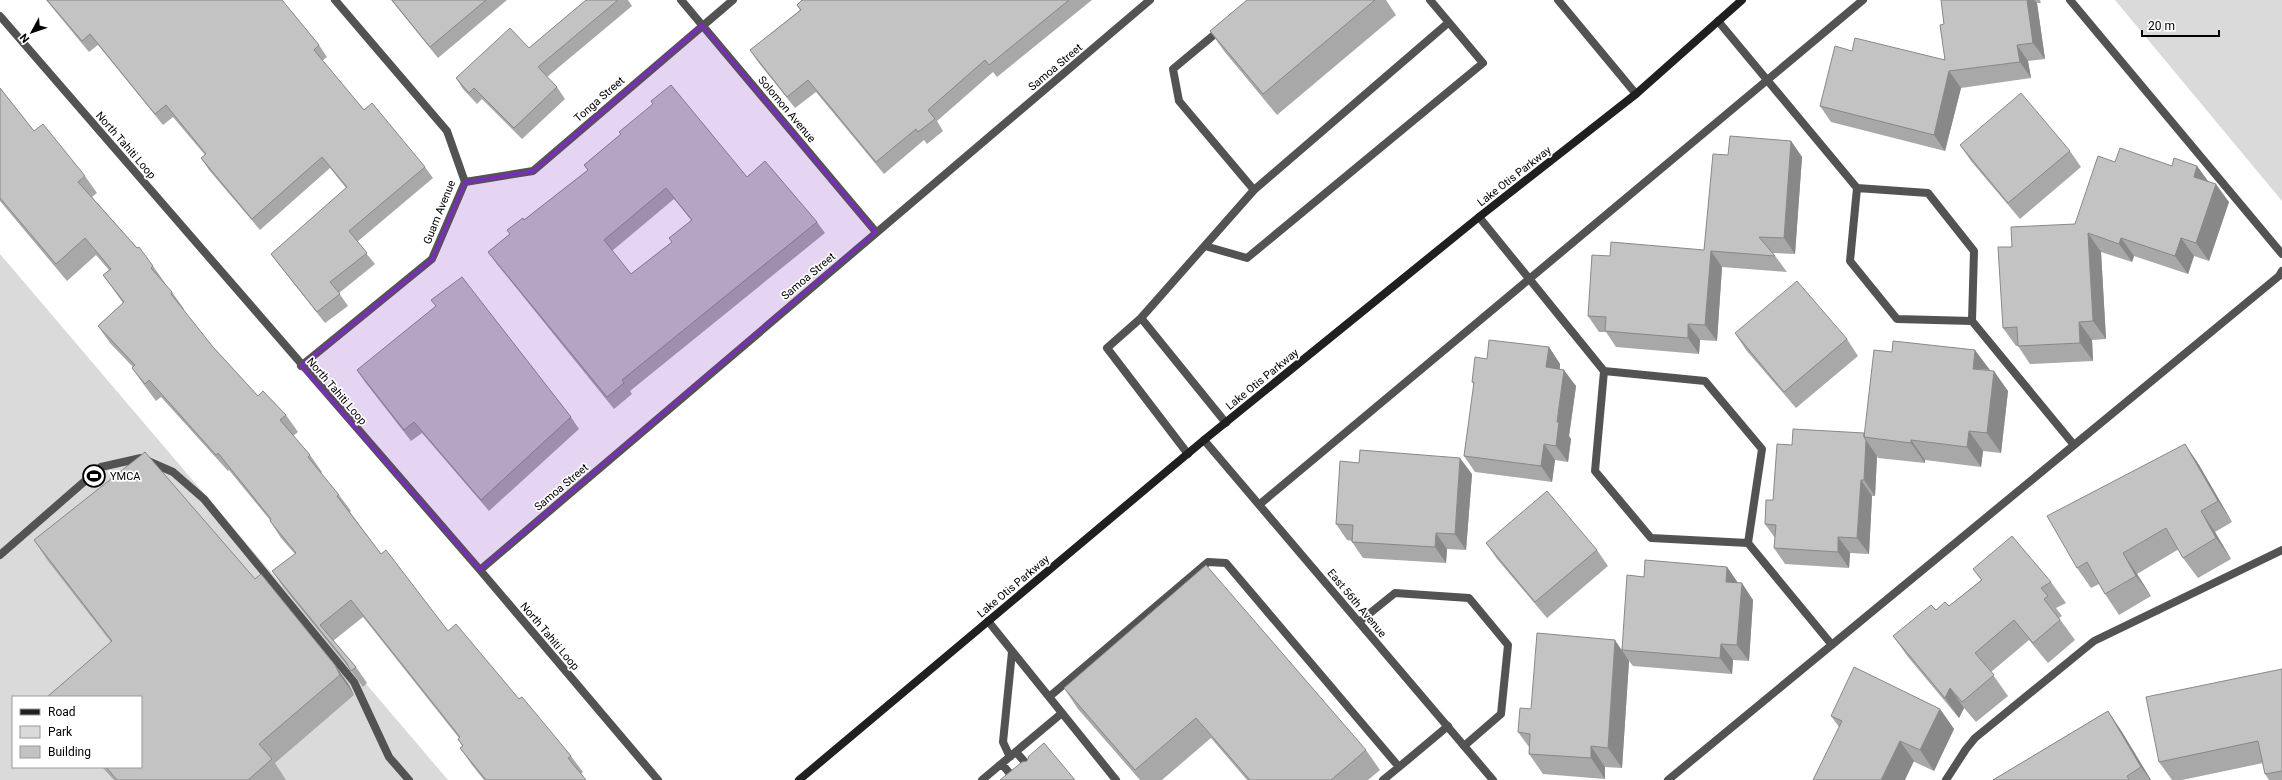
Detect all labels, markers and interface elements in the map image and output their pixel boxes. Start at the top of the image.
north arrow [12,12,52,52]
scale bar [2142,12,2219,38]
text: 20 m [2148,19,2175,33]
text: N [17,31,32,45]
street label: Samoa Street [1026,41,1085,94]
street label: Tonga Street [572,74,627,125]
street label: Solomon Avenue [755,74,818,145]
street label: North Tahiti Loop [93,109,158,182]
street label: Lake Otis Parkway [1475,143,1554,209]
street label: Guam Avenue [421,178,458,246]
street label: Samoa Street [779,250,838,303]
street label: Lake Otis Parkway [1223,346,1302,413]
street label: North Tahiti Loop [304,355,369,428]
street label: Samoa Street [532,461,591,514]
sports icon: YMCA [81,463,107,489]
place label: YMCA [110,470,141,483]
street label: Lake Otis Parkway [975,552,1052,620]
street label: East 56th Avenue [1324,567,1389,640]
street label: North Tahiti Loop [517,600,582,673]
legend [12,696,142,768]
text: Road [48,705,76,719]
text: Park [48,725,73,739]
text: Building [48,745,91,759]

